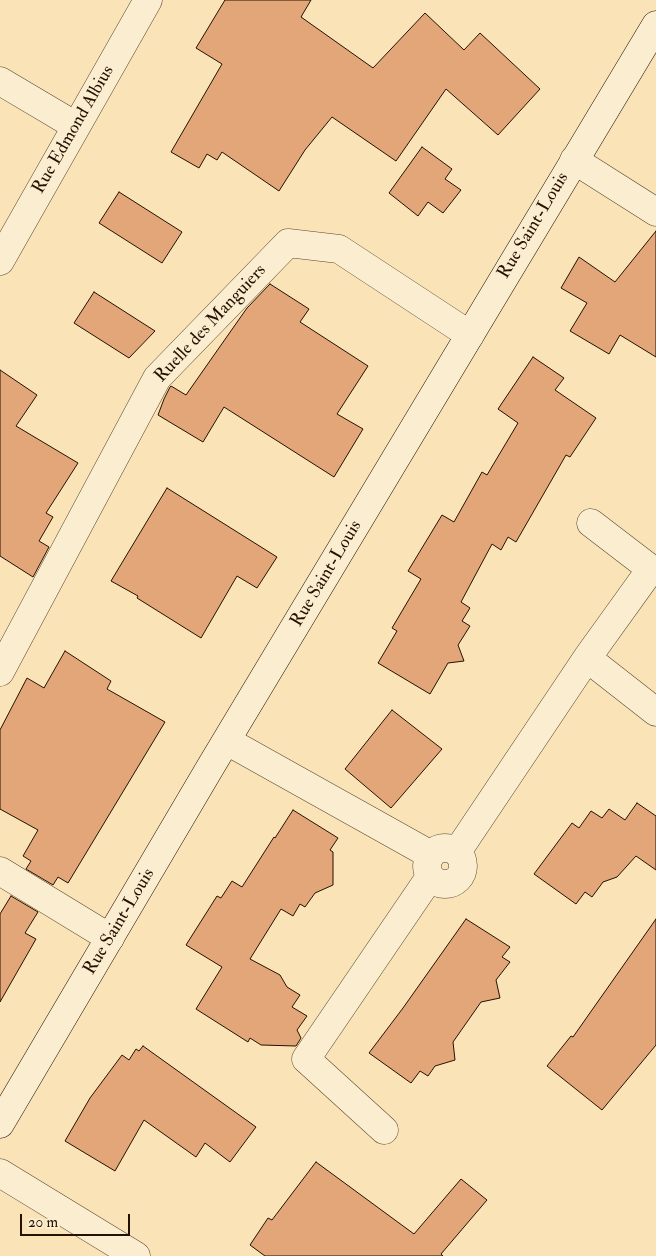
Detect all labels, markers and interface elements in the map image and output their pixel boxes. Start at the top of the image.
street label: Rue Edmond Albius [29,62,119,198]
street label: Rue Saint-Louis [494,169,574,283]
street label: Ruelle des Manguiers [151,260,271,388]
street label: Rue Saint-Louis [287,517,367,631]
street label: Rue Saint-Louis [80,865,160,979]
scale bar [22,1204,132,1236]
text: 20 m [28,1213,58,1232]

